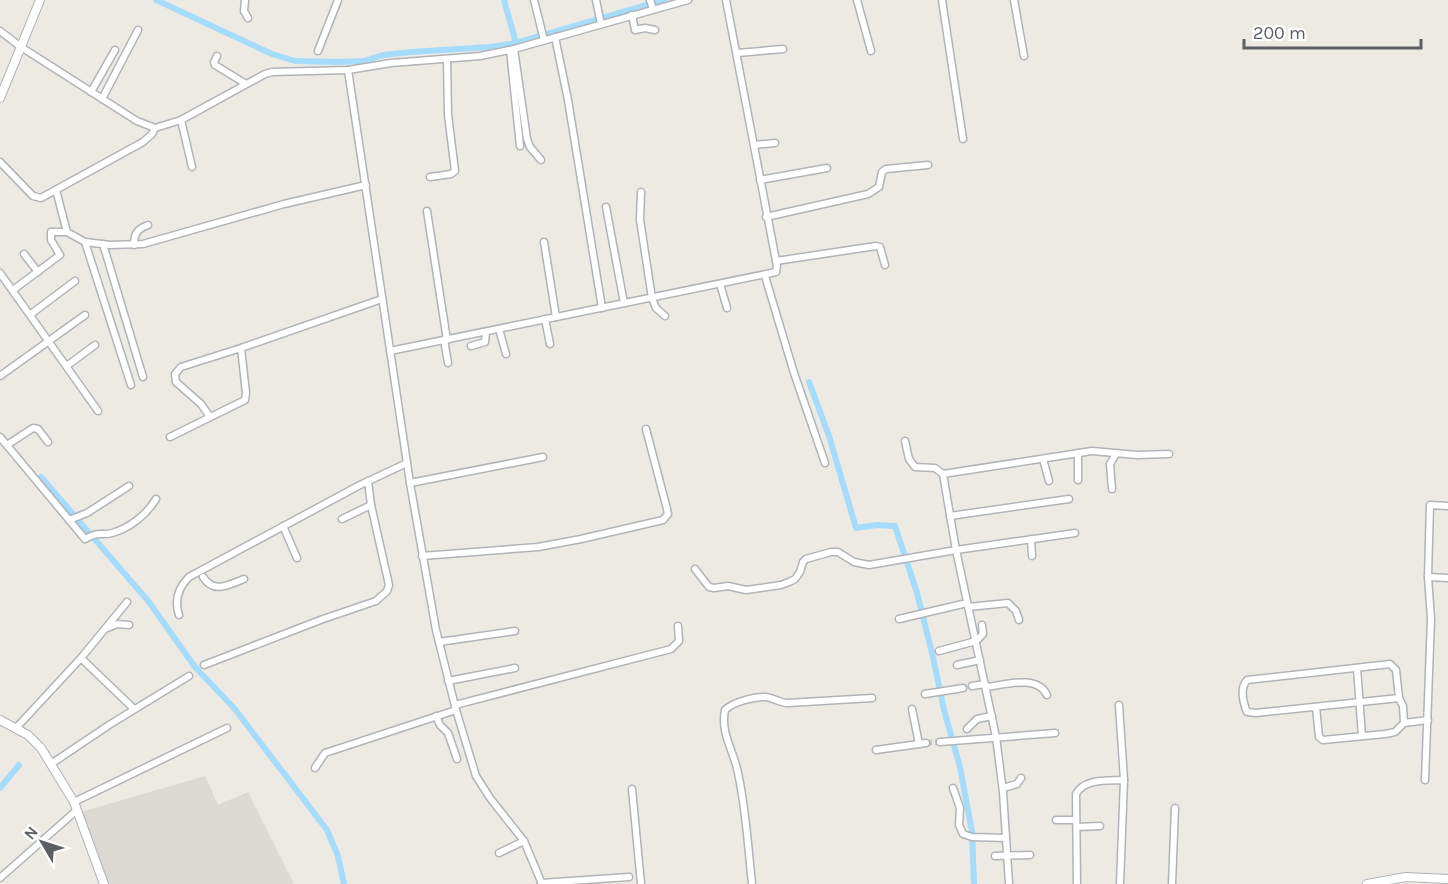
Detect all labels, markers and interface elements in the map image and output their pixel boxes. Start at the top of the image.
scale bar [1244,12,1421,50]
text: 200 m [1253,22,1306,44]
north arrow [12,812,72,872]
text: N [20,822,42,843]

